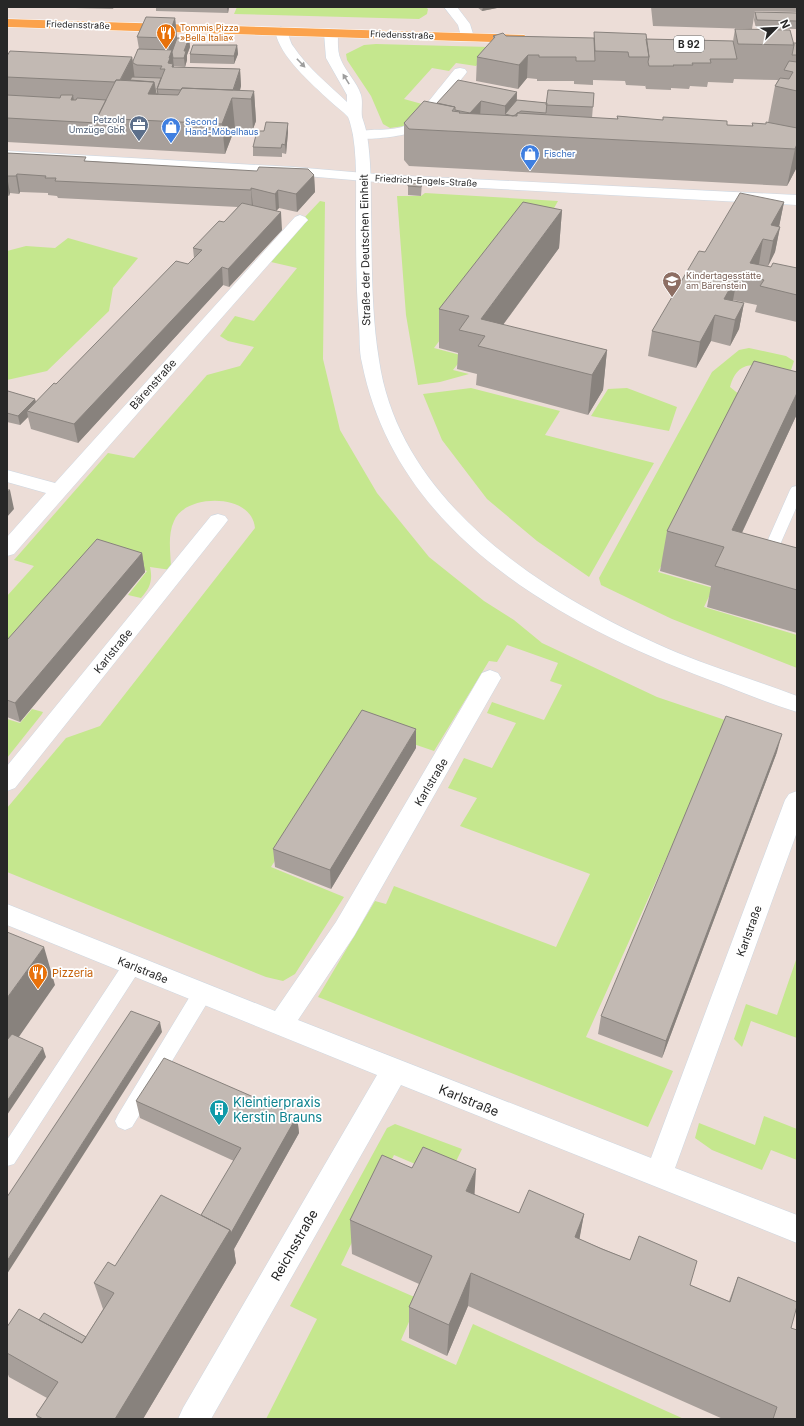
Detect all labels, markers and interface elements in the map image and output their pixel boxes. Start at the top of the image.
north arrow [756,8,796,48]
text: N [777,17,793,31]
street label: Friedensstraße [46,18,110,31]
restaurant icon: Tommis Pizza »Bella Italia« [155,22,177,50]
place label: Tommis Pizza »Bella Italia« [180,22,239,43]
street label: Friedensstraße [370,28,434,41]
road number: B 92 [674,36,704,52]
one-way arrow [297,58,306,68]
one-way arrow [342,74,350,84]
place label: Petzold Umzüge GbR [69,114,125,135]
office icon: Petzold Umzüge GbR [128,114,150,142]
shop icon: Second Hand-Möbelhaus [160,116,182,144]
place label: Second Hand-Möbelhaus [185,116,259,137]
shop icon: Fischer [519,143,541,171]
place label: Fischer [544,148,576,159]
street label: Friedrich-Engels-Straße [375,172,477,189]
street label: Straße der Deutschen Einheit [357,174,373,326]
school or university icon: Kindertagesstätte am Bärenstein [661,270,683,298]
place label: Kindertagesstätte am Bärenstein [686,270,761,291]
street label: Bärenstraße [127,356,179,412]
street label: Karlstraße [91,626,135,676]
street label: Karlstraße [411,755,451,809]
street label: Karlstraße [733,903,765,959]
street label: Karlstraße [116,953,170,987]
restaurant icon: Pizzeria [27,962,49,990]
place label: Pizzeria [52,966,93,980]
street label: Karlstraße [437,1081,501,1119]
place label: Kleintierpraxis Kerstin Brauns [233,1094,322,1125]
building icon: Kleintierpraxis Kerstin Brauns [208,1098,230,1126]
street label: Reichsstraße [267,1206,321,1284]

